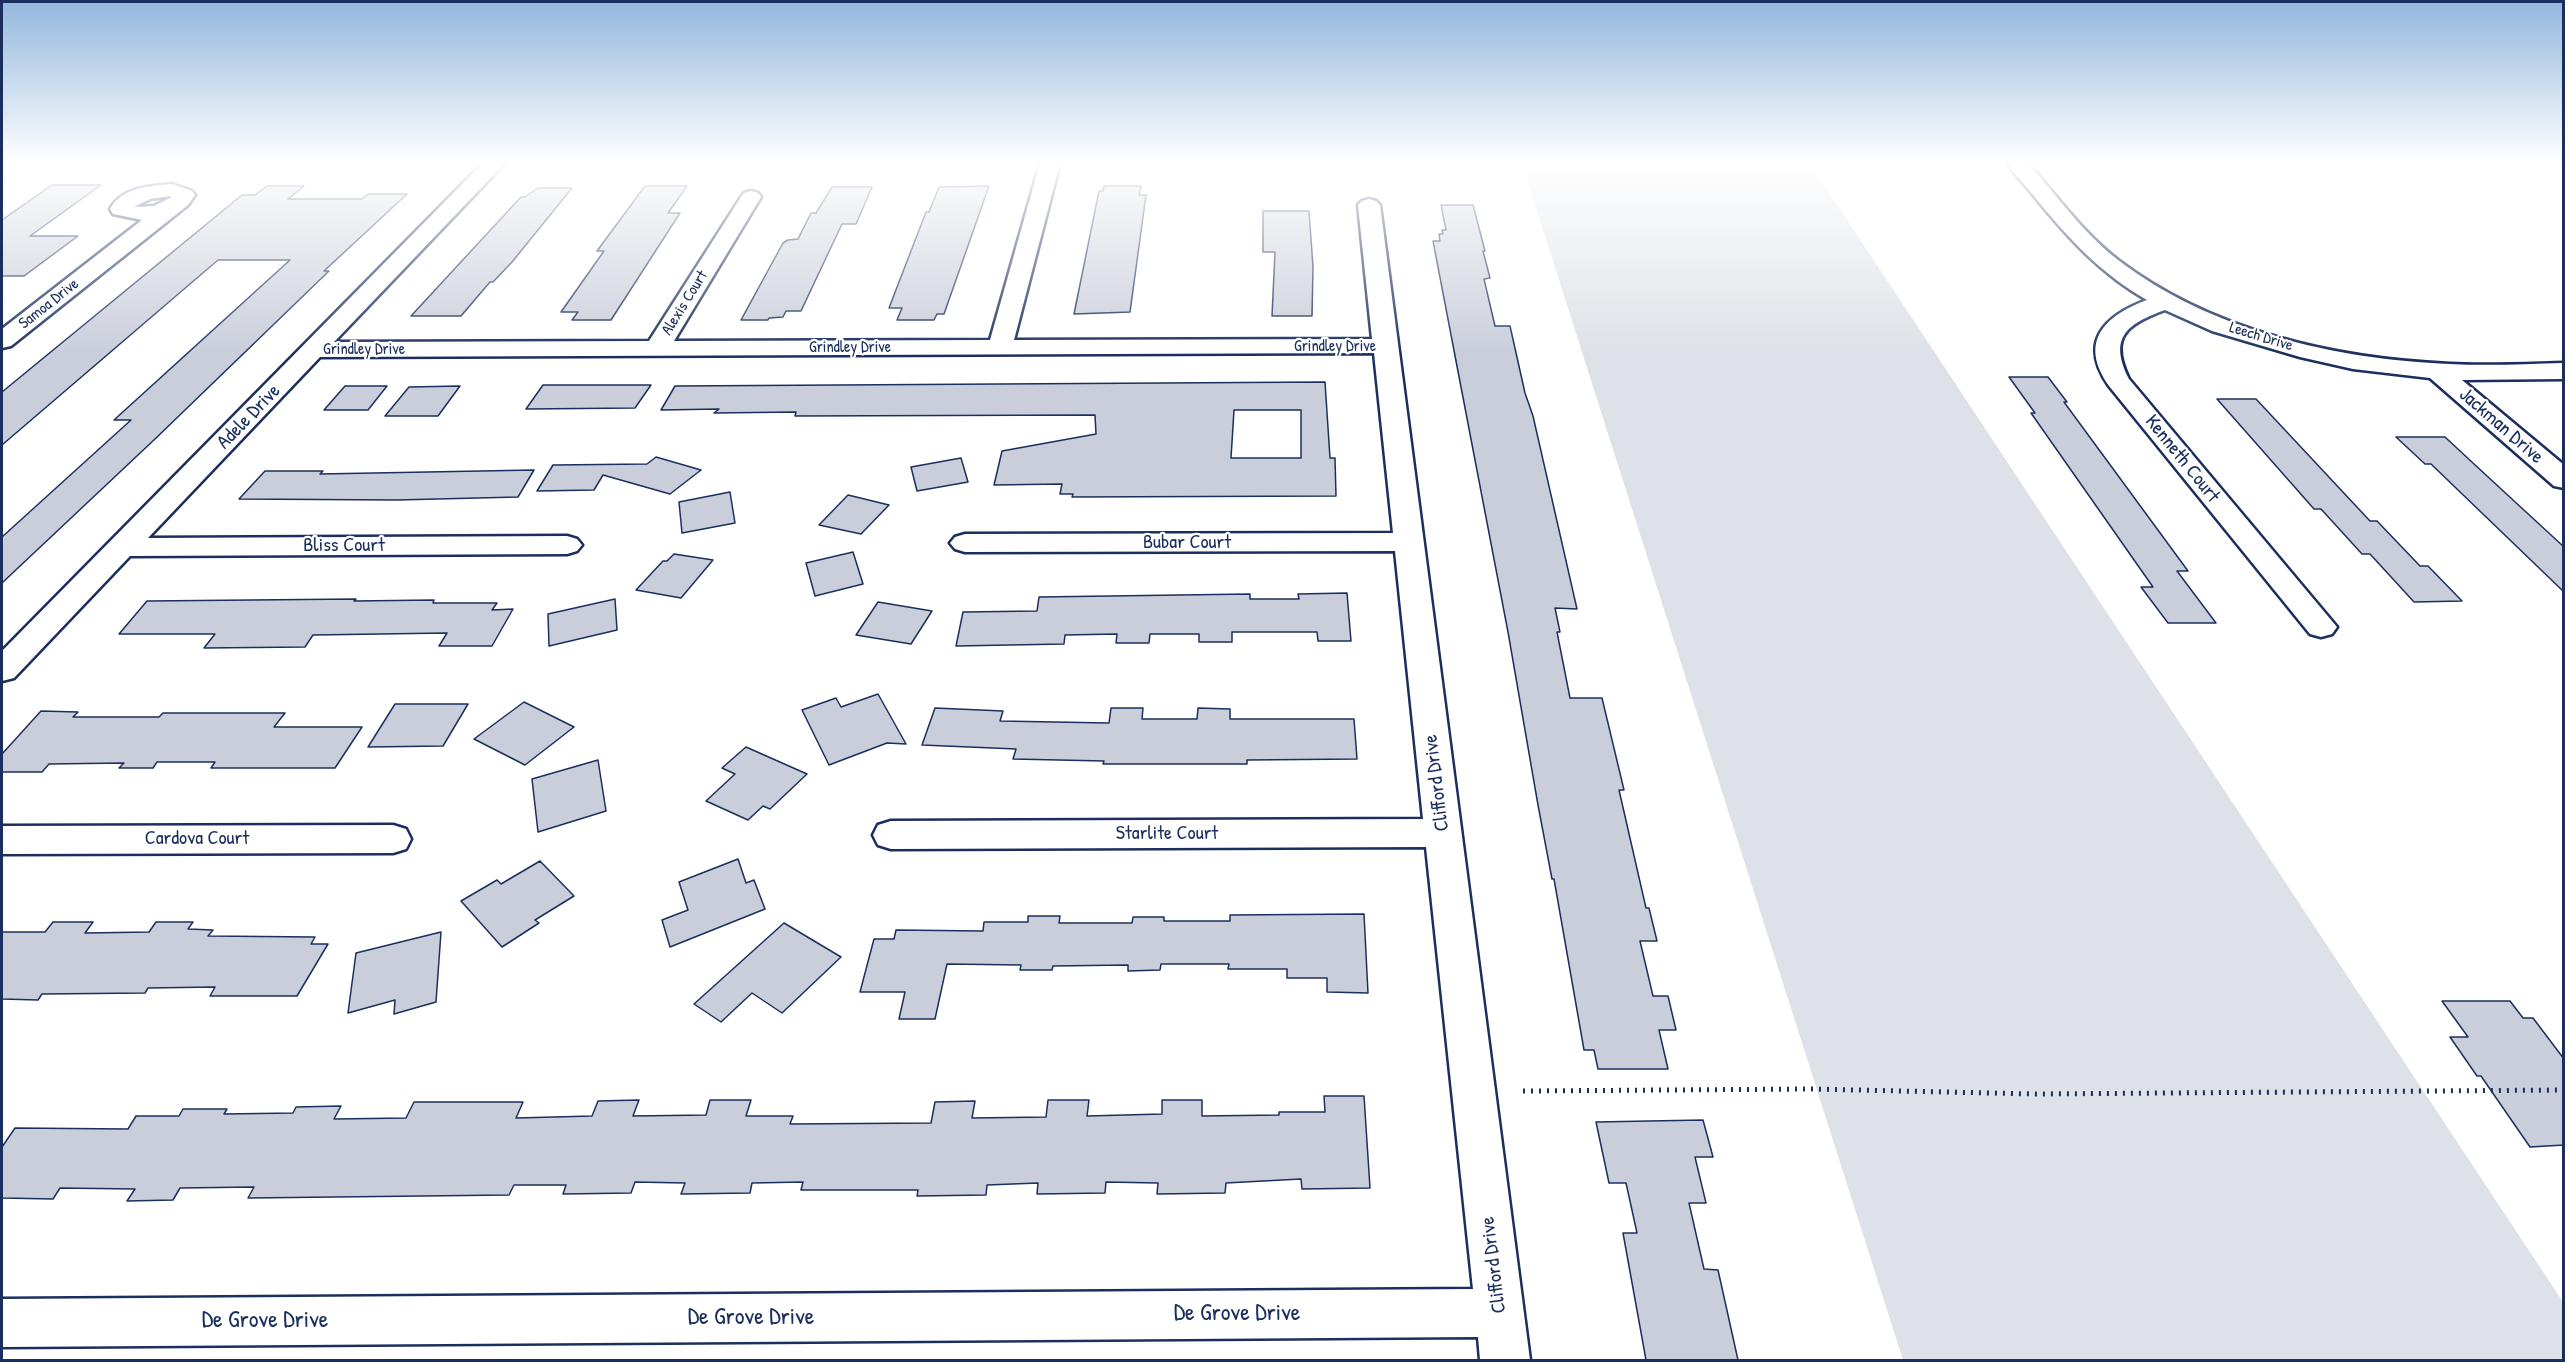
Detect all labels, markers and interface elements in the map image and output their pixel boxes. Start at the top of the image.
street label: Alexis Court [658,267,712,339]
street label: Samoa Drive [15,275,83,333]
street label: Leech Drive [2227,318,2295,356]
street label: Grindley Drive [1294,337,1376,357]
street label: Grindley Drive [809,338,891,358]
street label: Grindley Drive [323,340,405,360]
street label: Adele Drive [212,380,286,454]
street label: Jackman Drive [2454,383,2548,469]
street label: Kenneth Court [2139,410,2225,508]
street label: Bubar Court [1143,531,1231,555]
street label: Bliss Court [303,534,385,558]
street label: Clifford Drive [1419,733,1455,833]
street label: Starlite Court [1116,822,1218,846]
street label: Cardova Court [145,827,249,851]
street label: Clifford Drive [1476,1215,1512,1315]
street label: De Grove Drive [1174,1300,1300,1328]
street label: De Grove Drive [688,1304,814,1332]
street label: De Grove Drive [202,1307,328,1335]

